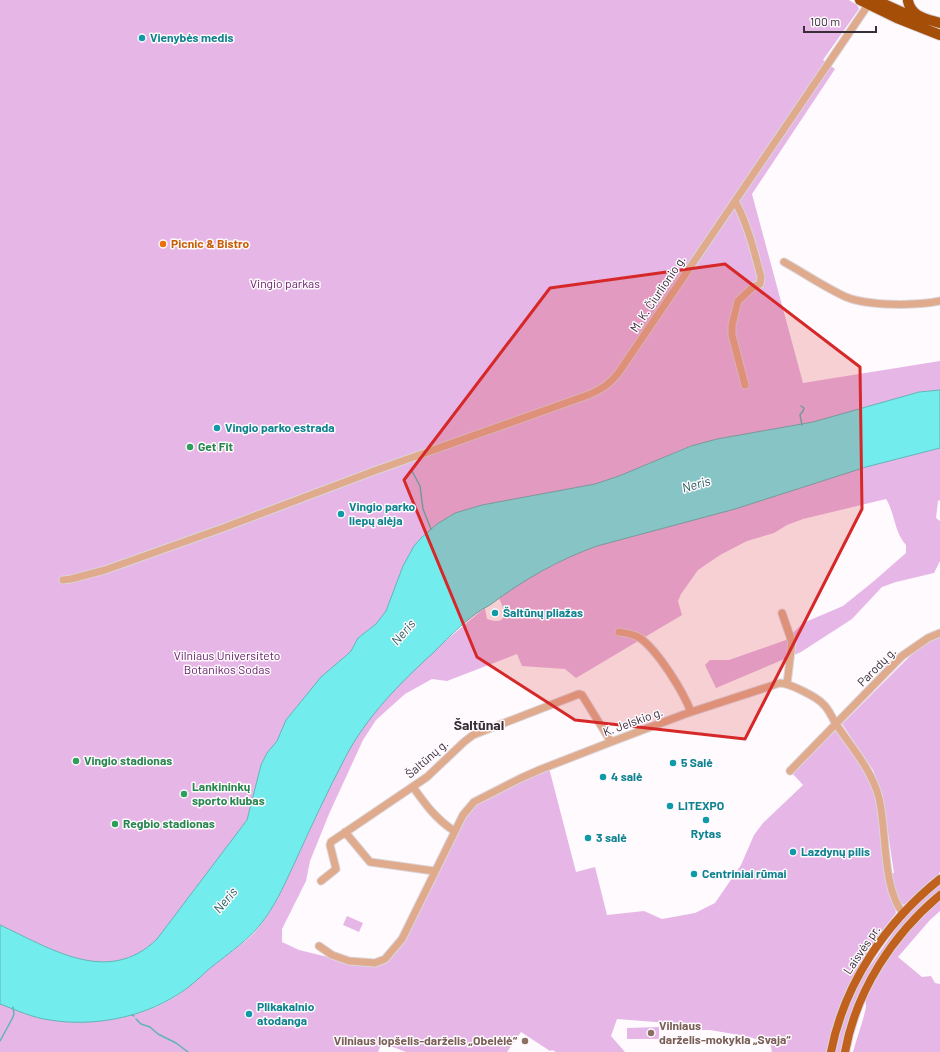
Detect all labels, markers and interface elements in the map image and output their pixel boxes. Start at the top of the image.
scale bar [804,8,876,34]
text: 100 m [810,14,840,28]
place label: Vienybės medis [150,30,233,44]
marker: Vienybės medis [137,33,147,43]
place label: Picnic & Bistro [171,236,250,250]
marker: Picnic & Bistro [158,239,168,249]
street label: M. K. Čiurlionio g. [626,253,688,334]
park label: Vingio parkas [250,276,320,290]
place label: Vingio parko estrada [225,420,335,434]
marker: Vingio parko estrada [212,423,222,433]
place label: Get Fit [198,439,233,453]
marker: Get Fit [185,442,195,452]
water label: Neris [680,472,712,496]
place label: Vingio parko liepų alėja [349,499,415,527]
marker: Vingio parko liepų alėja [336,509,346,519]
place label: Šaltūnų pliažas [503,605,583,619]
marker: Šaltūnų pliažas [490,608,500,618]
water label: Neris [387,616,419,648]
street label: Parodų g. [854,644,899,689]
park label: Vilniaus Universiteto Botanikos Sodas [174,648,280,676]
street label: K. Jelskio g. [601,704,665,738]
district label: Šaltūnai [454,716,504,733]
street label: Šaltūnų g. [402,736,450,781]
place label: Vingio stadionas [84,753,172,767]
place label: 5 Salė [681,755,713,769]
marker: Vingio stadionas [71,756,81,766]
marker: 5 Salė [668,758,678,768]
place label: 4 salė [611,769,643,783]
marker: 4 salė [598,772,608,782]
place label: Lankininkų sporto klubas [192,779,265,807]
marker: Lankininkų sporto klubas [179,789,189,799]
place label: LITEXPO [678,798,724,812]
marker: LITEXPO [665,801,675,811]
marker: Rytas [701,815,711,825]
place label: Regbio stadionas [123,816,215,830]
marker: Regbio stadionas [110,819,120,829]
place label: Rytas [691,826,721,840]
place label: 3 salė [596,830,627,844]
marker: 3 salė [583,833,593,843]
place label: Lazdynų pilis [801,844,870,858]
marker: Lazdynų pilis [788,847,798,857]
place label: Centriniai rūmai [702,866,787,880]
marker: Centriniai rūmai [689,869,699,879]
water label: Neris [210,884,240,916]
street label: Laisvės pr. [840,923,882,976]
place label: Plikakalnio atodanga [257,999,315,1027]
marker: Plikakalnio atodanga [244,1009,254,1019]
place label: Vilniaus darželis-mokykla „Svaja“ [659,1018,791,1046]
marker: Vilniaus darželis-mokykla „Svaja“ [646,1028,656,1038]
place label: Vilniaus lopšelis-darželis „Obelėlė“ [334,1033,518,1047]
marker: Vilniaus lopšelis-darželis „Obelėlė“ [520,1036,530,1046]

